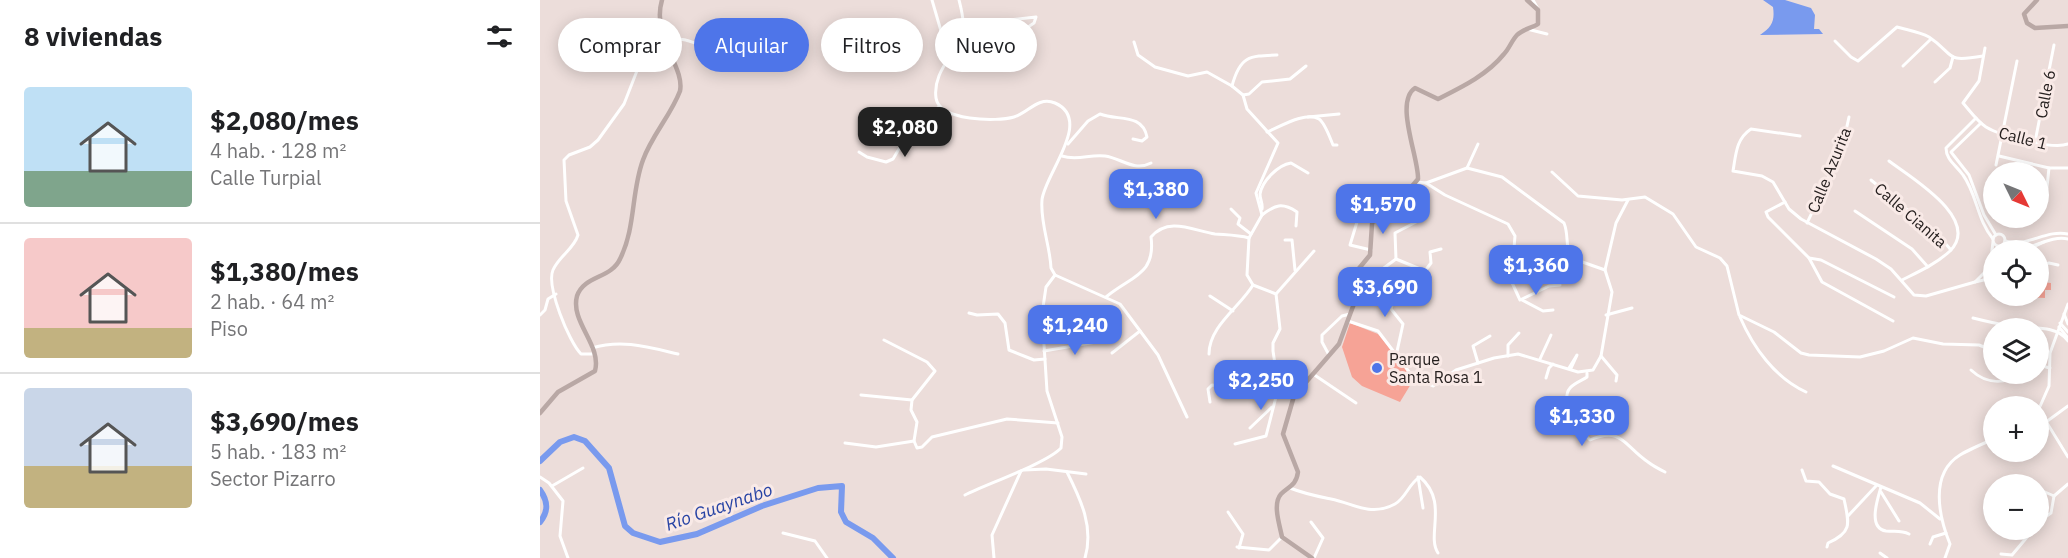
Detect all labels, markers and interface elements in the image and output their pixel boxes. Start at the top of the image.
chip: Comprar [558,18,682,72]
chip: Alquilar [694,18,809,72]
chip: Filtros [821,18,923,72]
chip: Nuevo [935,18,1037,72]
text: 8 viviendas [24,19,162,53]
icon: filters [483,20,516,53]
street label: Calle 6 [2030,68,2060,120]
text: $2,080/mes [210,103,359,137]
pin: $2,080 [856,107,954,158]
icon: home [72,111,144,183]
text: $2,080 [872,113,938,140]
street label: Calle 1 [1997,122,2049,154]
street label: Calle Azurita [1803,124,1855,216]
text: 4 hab. · 128 m² [210,137,346,164]
north arrow [1983,162,2049,228]
map controls [1983,162,2049,540]
text: Calle Turpial [210,164,321,191]
pin: $1,380 [1107,169,1205,220]
text: $1,380 [1123,175,1189,202]
street label: Calle Cianita [1871,178,1952,252]
pin: $1,570 [1334,184,1432,235]
text: $1,570 [1350,190,1416,217]
button: locate [1983,240,2049,306]
pin: $1,360 [1487,245,1585,296]
text: $1,360 [1503,251,1569,278]
text: $1,380/mes [210,254,359,288]
icon: home [72,262,144,334]
pin: $3,690 [1336,267,1434,318]
text: $3,690 [1352,273,1418,300]
text: 2 hab. · 64 m² [210,288,334,315]
pin: $1,240 [1026,305,1124,356]
text: $1,240 [1042,311,1108,338]
text: Piso [210,315,248,342]
button: layers [1983,318,2049,384]
place label: Parque Santa Rosa 1 [1389,349,1483,387]
pin: $2,250 [1212,360,1310,411]
marker: Parque Santa Rosa 1 [1370,361,1384,375]
text: $2,250 [1228,366,1294,393]
pin: $1,330 [1533,396,1631,447]
button: + [1983,396,2049,462]
text: $1,330 [1549,402,1615,429]
text: $3,690/mes [210,404,359,438]
icon: home [72,412,144,484]
text: 5 hab. · 183 m² [210,438,346,465]
text: Sector Pizarro [210,465,336,492]
button: − [1983,474,2049,540]
water label: Río Guaynabo [662,477,776,536]

